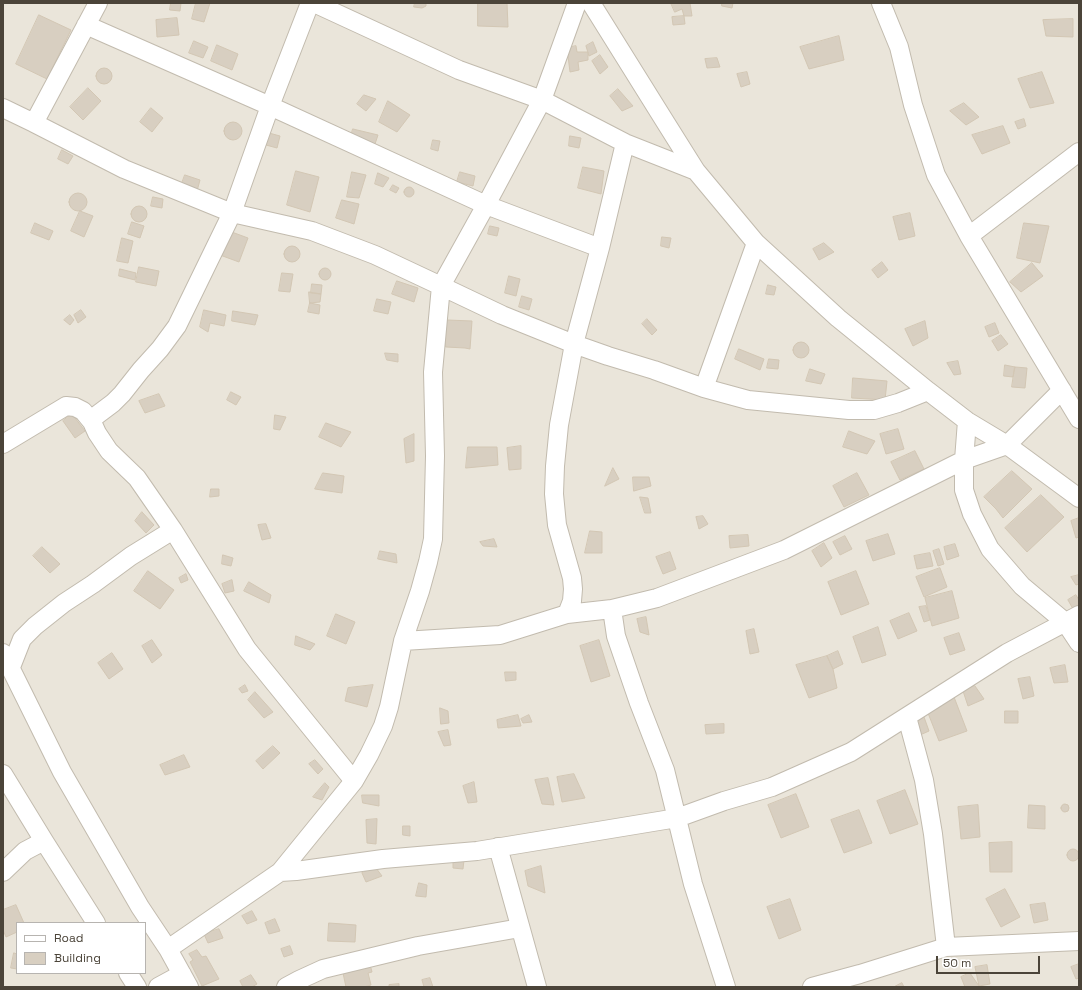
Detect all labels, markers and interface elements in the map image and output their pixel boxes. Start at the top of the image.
legend [16,922,146,974]
text: Road [54,930,83,946]
scale bar [938,948,1042,974]
text: Building [54,950,101,966]
text: 50 m [943,955,971,971]

